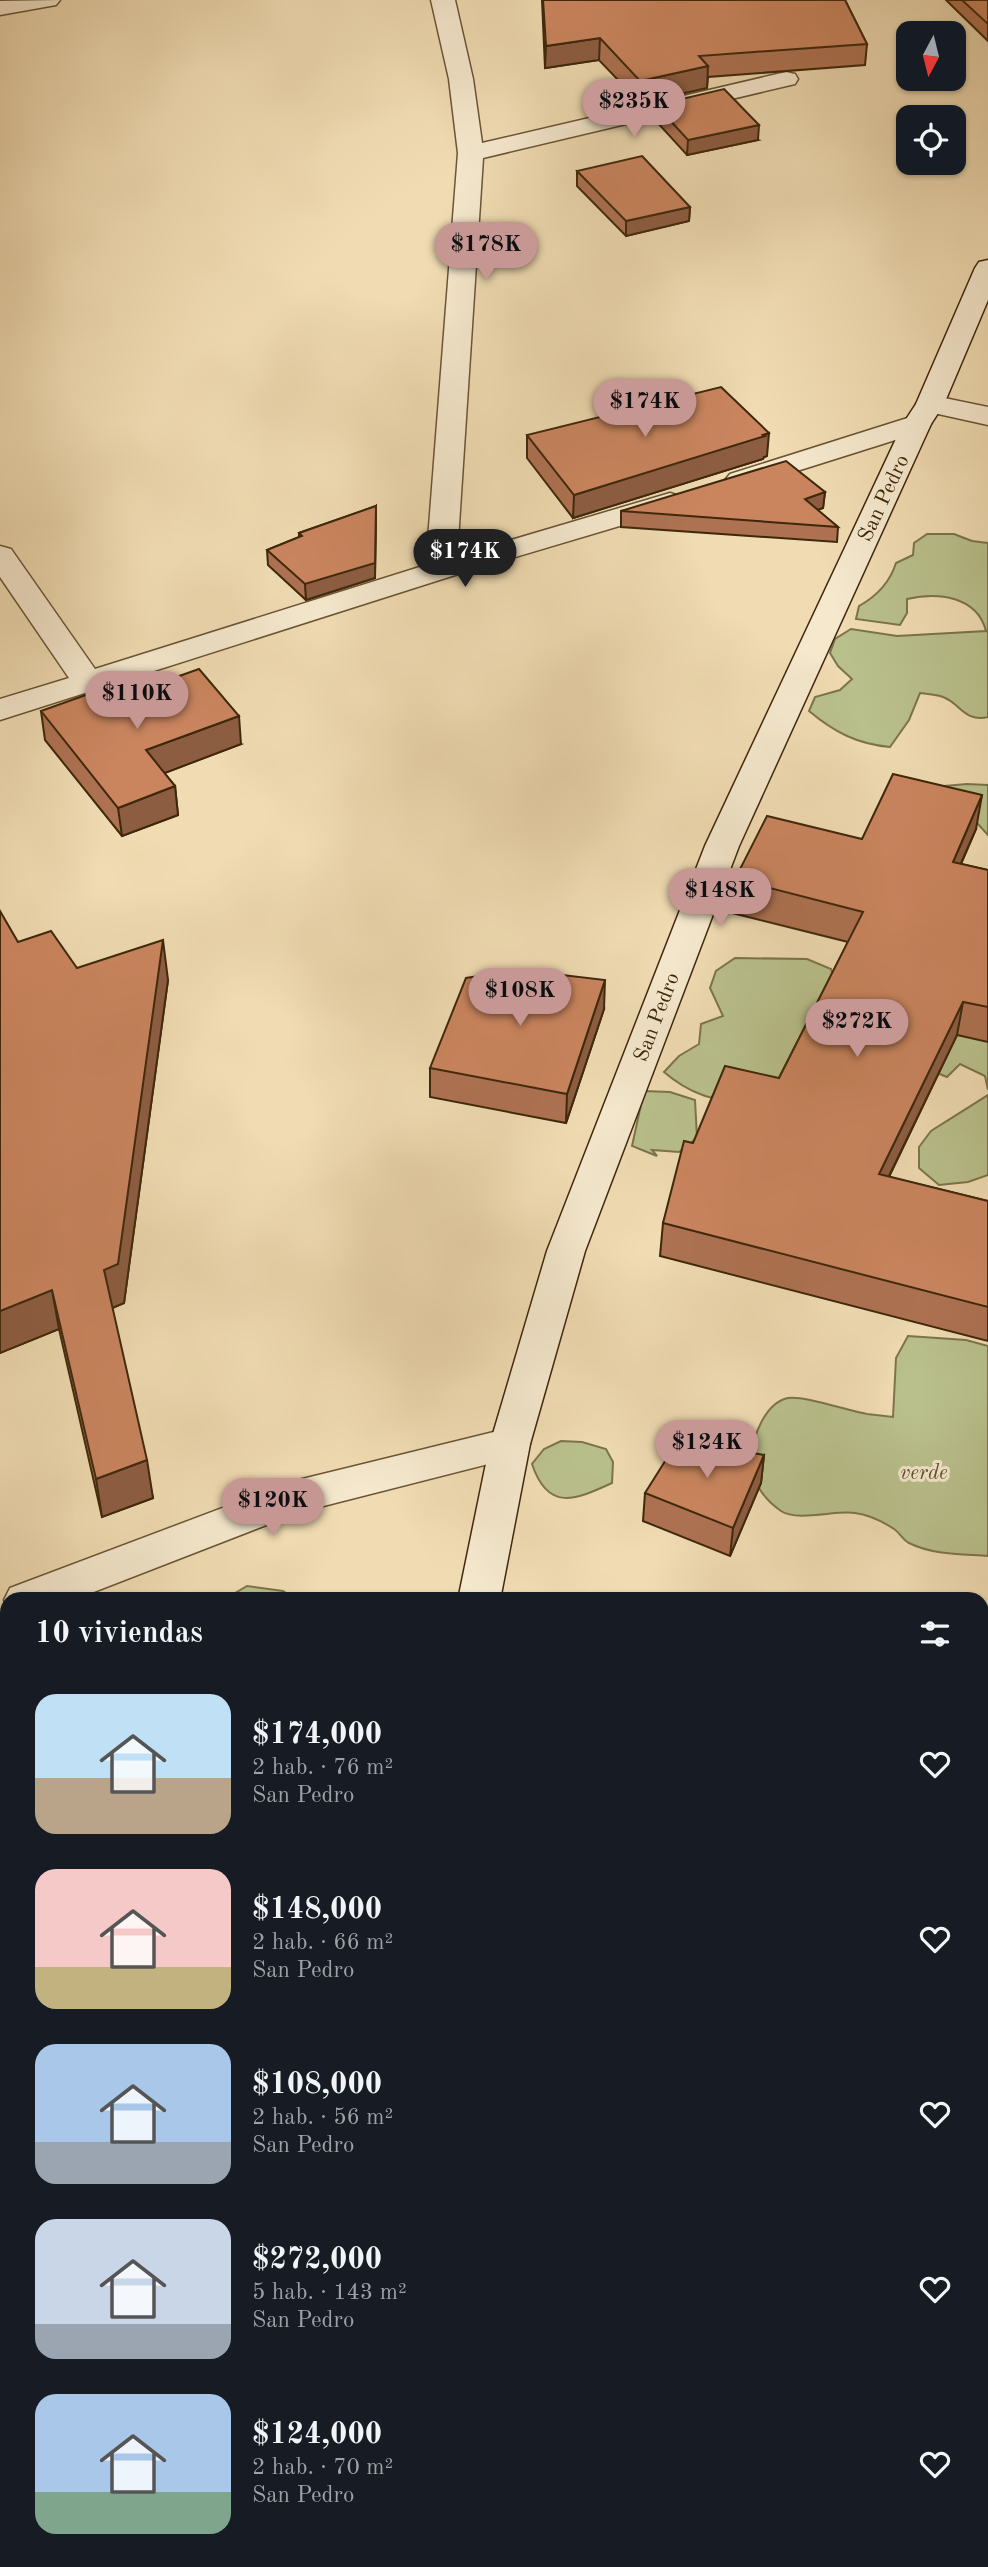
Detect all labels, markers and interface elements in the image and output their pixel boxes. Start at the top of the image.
north arrow [896,21,966,91]
map controls [896,21,966,175]
pin: $235K [585,80,683,139]
text: $235K [598,90,670,113]
button: locate [896,105,966,175]
pin: $178K [437,222,535,282]
text: $178K [450,233,522,256]
pin: $174K [596,380,694,439]
text: $174K [609,390,681,413]
street label: San Pedro [855,452,914,545]
pin: $174K [416,530,514,589]
text: $174K [429,540,501,563]
pin: $110K [88,672,186,731]
text: $110K [101,682,173,705]
pin: $148K [671,869,769,928]
text: $148K [684,879,756,902]
pin: $108K [471,968,569,1028]
street label: San Pedro [631,970,684,1065]
text: $108K [484,979,556,1002]
pin: $272K [808,1000,906,1059]
text: $272K [821,1010,893,1033]
pin: $124K [658,1420,756,1480]
text: $124K [671,1431,743,1454]
park label: verde [900,1463,948,1484]
pin: $120K [224,1478,322,1538]
text: $120K [237,1489,309,1512]
icon: filters [916,1615,954,1653]
text: 10 viviendas [35,1619,203,1649]
text: $174,000 [252,1720,382,1750]
icon: home [91,1722,175,1806]
icon: heart [916,1745,954,1783]
text: 2 hab. · 76 m² [252,1756,393,1779]
text: San Pedro [252,1784,354,1807]
text: $148,000 [252,1895,382,1925]
icon: home [91,1897,175,1981]
icon: heart [916,1920,954,1958]
text: 2 hab. · 66 m² [252,1931,393,1954]
text: San Pedro [252,1959,354,1982]
text: $108,000 [252,2070,382,2100]
icon: home [91,2072,175,2156]
icon: heart [916,2095,954,2133]
text: 2 hab. · 56 m² [252,2106,393,2129]
text: San Pedro [252,2134,354,2157]
text: $272,000 [252,2245,382,2275]
icon: home [91,2247,175,2331]
icon: heart [916,2270,954,2308]
text: 5 hab. · 143 m² [252,2281,407,2304]
text: San Pedro [252,2309,354,2332]
text: $124,000 [252,2420,382,2450]
icon: home [91,2422,175,2506]
icon: heart [916,2445,954,2483]
text: 2 hab. · 70 m² [252,2456,393,2479]
text: San Pedro [252,2484,354,2507]

